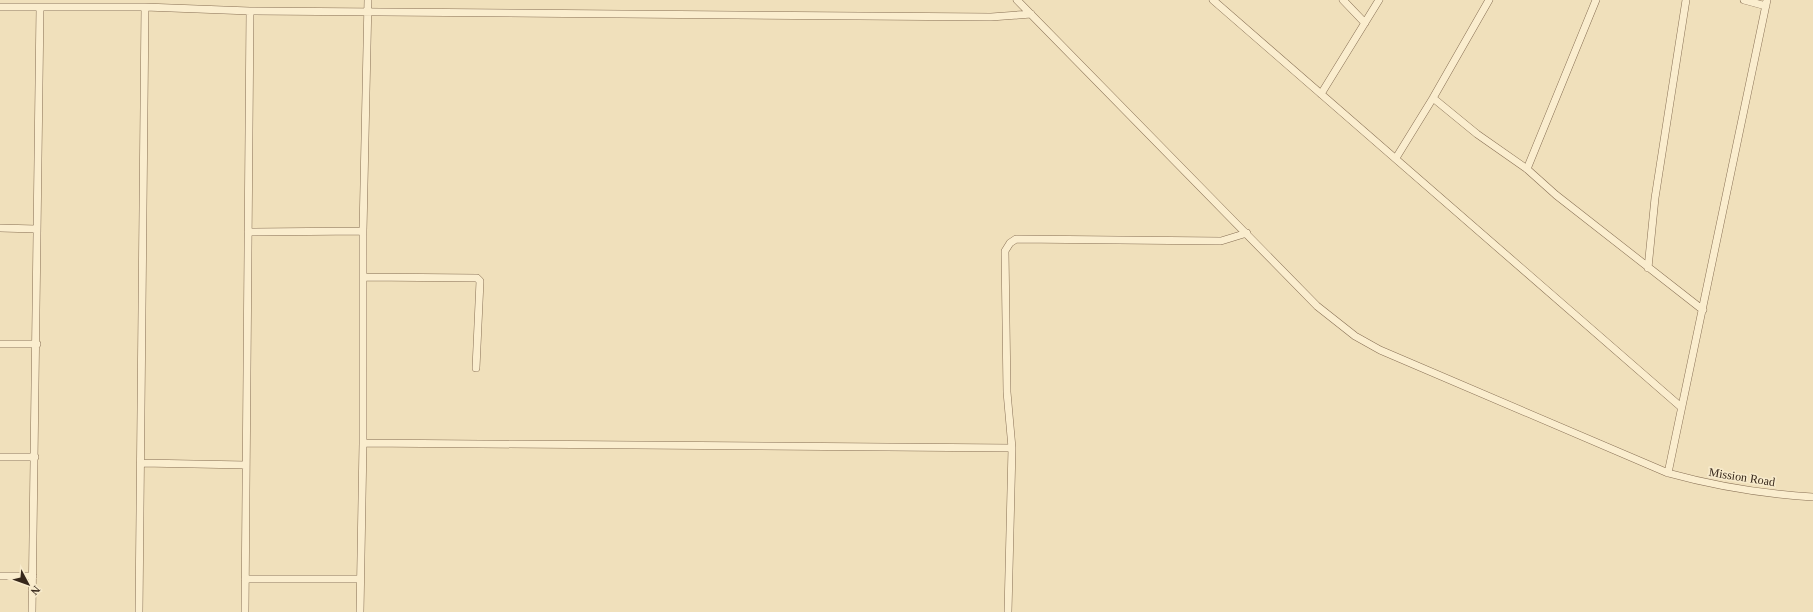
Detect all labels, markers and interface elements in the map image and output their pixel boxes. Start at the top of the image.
street label: Mission Road [1708,465,1776,489]
north arrow [8,564,48,604]
text: N [28,584,43,598]

